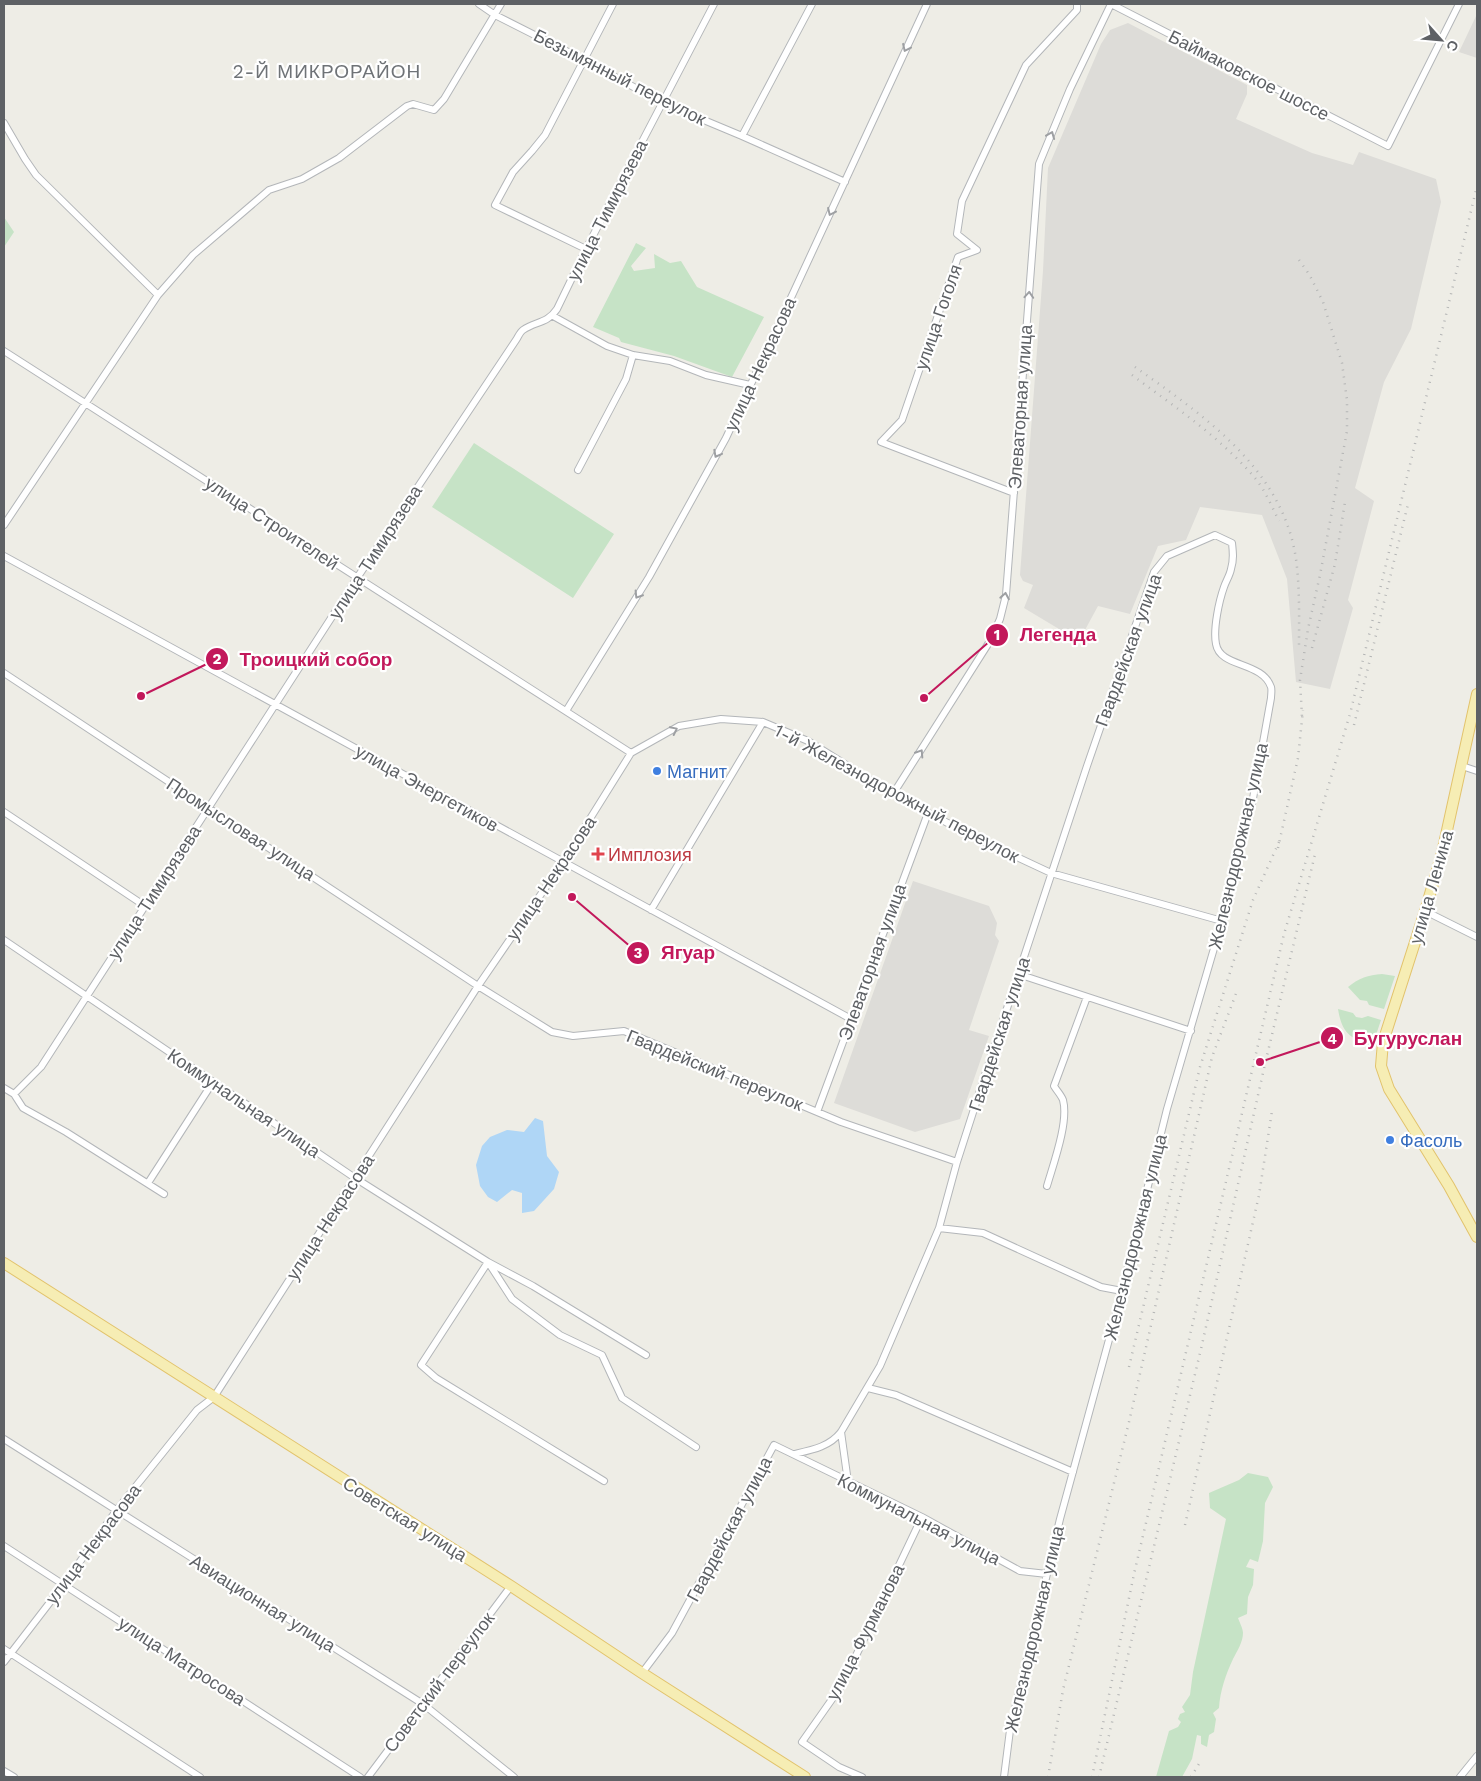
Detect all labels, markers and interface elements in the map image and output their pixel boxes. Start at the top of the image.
north arrow [1416,15,1466,65]
street label: Безымянный переулок [530,24,710,130]
street label: Баймаковское шоссе [1165,25,1333,125]
text: С [1443,38,1462,54]
one-way arrow [902,43,913,52]
district label: 2-Й МИКРОРАЙОН [233,60,421,83]
one-way arrow [1044,131,1055,140]
street label: улица Тимирязева [562,135,652,284]
one-way arrow [827,207,838,216]
street label: улица Гоголя [910,261,966,373]
one-way arrow [1023,291,1034,299]
street label: улица Некрасова [720,293,801,434]
street label: Элеваторная улица [1004,323,1036,490]
one-way arrow [713,448,723,457]
street label: улица Строителей [201,472,343,574]
street label: улица Тимирязева [324,480,427,623]
street label: Гвардейская улица [1091,570,1166,729]
one-way arrow [634,590,644,599]
one-way arrow [1000,592,1010,601]
callout: Легенда [984,618,1106,652]
text: Легенда [1020,623,1097,646]
text: 1 [994,626,1000,644]
callout: Троицкий собор [205,642,402,676]
text: Троицкий собор [240,648,392,671]
text: 2 [213,650,222,668]
street label: 1-й Железнодорожный переулок [771,719,1023,867]
one-way arrow [669,726,678,736]
street label: улица Энергетиков [352,740,502,836]
street label: Железнодорожная улица [1204,740,1272,951]
one-way arrow [913,750,923,759]
place label: Магнит [667,761,727,782]
marker: Магнит [651,765,663,777]
street label: Промысловая улица [163,773,320,885]
street label: улица Некрасова [502,811,601,944]
street label: улица Тимирязева [103,820,206,963]
street label: улица Ленина [1405,827,1458,946]
place label: Имплозия [608,844,692,865]
marker: Имплозия [592,848,604,860]
street label: Элеваторная улица [834,880,910,1043]
callout: Ягуар [626,936,725,970]
text: Ягуар [661,941,715,964]
text: 3 [634,944,643,962]
street label: Гвардейская улица [964,953,1034,1114]
callout: Бугуруслан [1319,1021,1472,1055]
street label: Гвардейский переулок [624,1025,806,1115]
text: Бугуруслан [1354,1027,1462,1050]
text: 4 [1327,1030,1337,1048]
street label: Коммунальная улица [164,1044,325,1162]
place label: Фасоль [1400,1130,1462,1151]
street label: Железнодорожная улица [1099,1131,1171,1342]
marker: Фасоль [1384,1134,1396,1146]
street label: улица Некрасова [282,1150,379,1284]
street label: Гвардейская улица [682,1452,777,1605]
street label: Коммунальная улица [834,1469,1005,1570]
street label: Советская улица [339,1472,472,1566]
street label: улица Некрасова [41,1479,146,1608]
street label: Железнодорожная улица [1000,1523,1068,1734]
street label: Авиационная улица [187,1550,340,1657]
street label: улица Фурманова [822,1560,909,1704]
street label: Советский переулок [380,1608,499,1756]
street label: улица Матросова [115,1612,250,1710]

